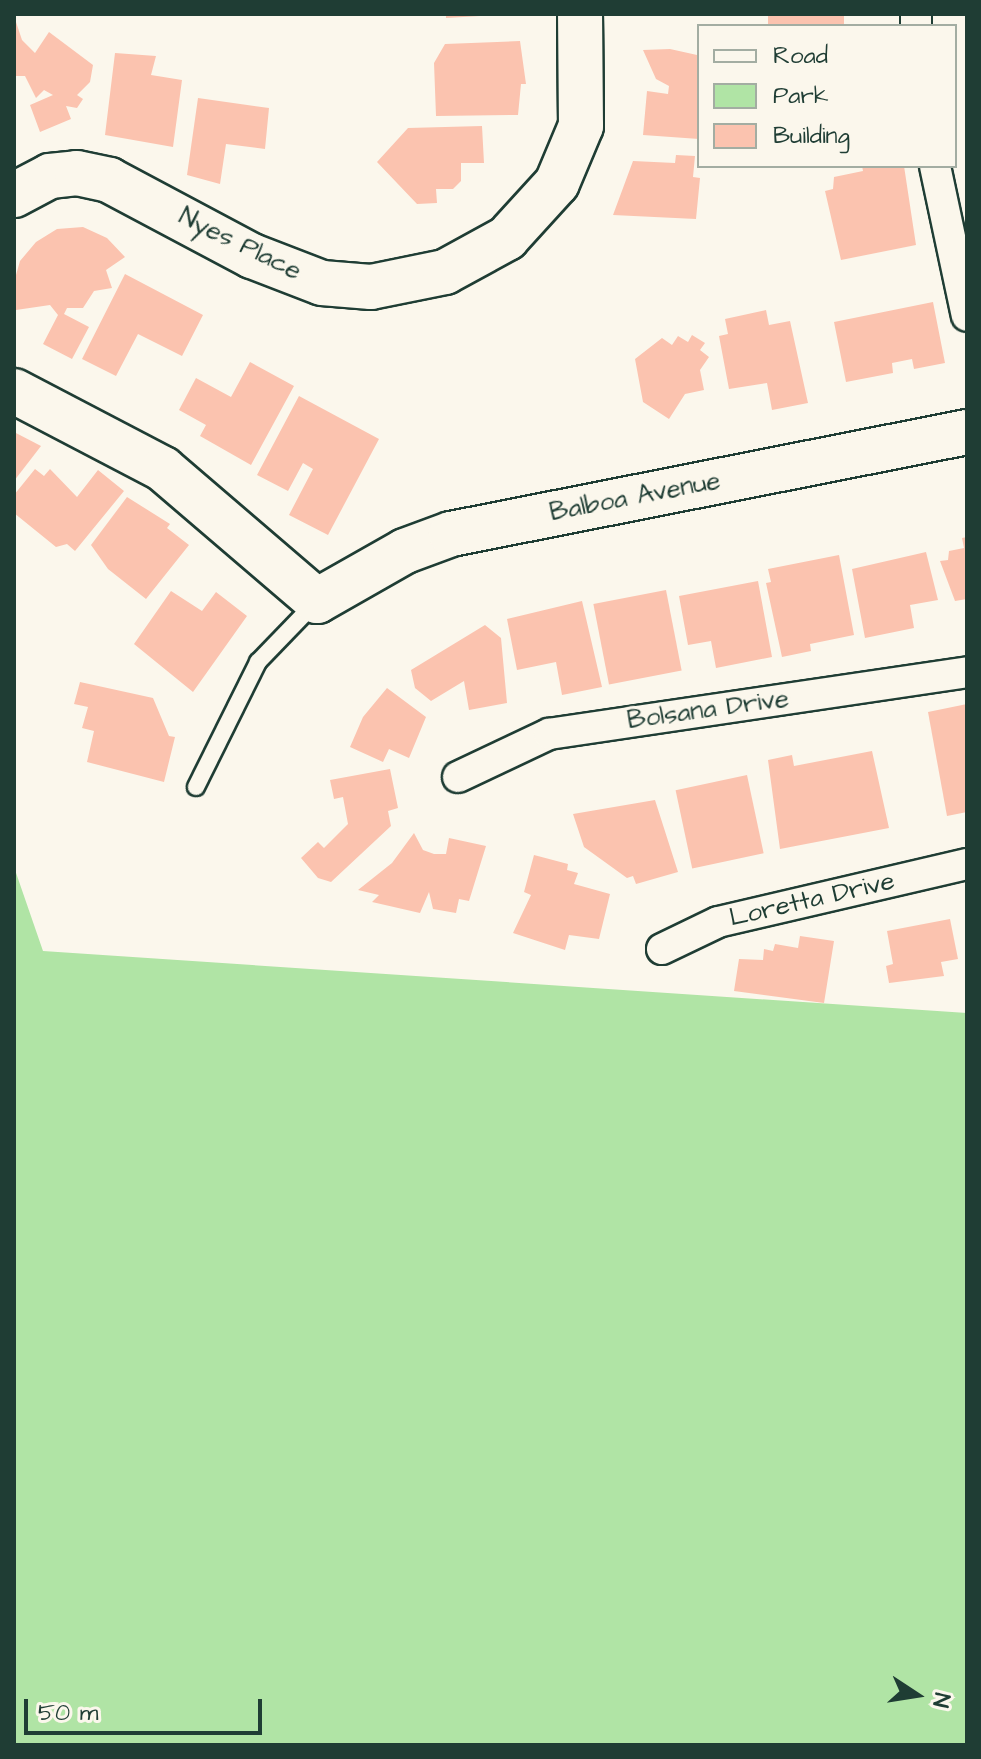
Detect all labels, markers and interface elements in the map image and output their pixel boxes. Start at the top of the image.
legend [697,24,957,168]
text: Road [773,39,828,73]
text: Park [773,79,829,113]
text: Building [773,119,850,153]
street label: Nyes Place [174,201,306,287]
street label: Balboa Avenue [547,465,723,529]
street label: Bolsana Drive [625,683,791,737]
street label: Loretta Drive [726,866,898,934]
north arrow [877,1655,957,1735]
scale bar [28,1683,266,1733]
text: N [924,1690,958,1710]
text: 50 m [38,1696,98,1730]

